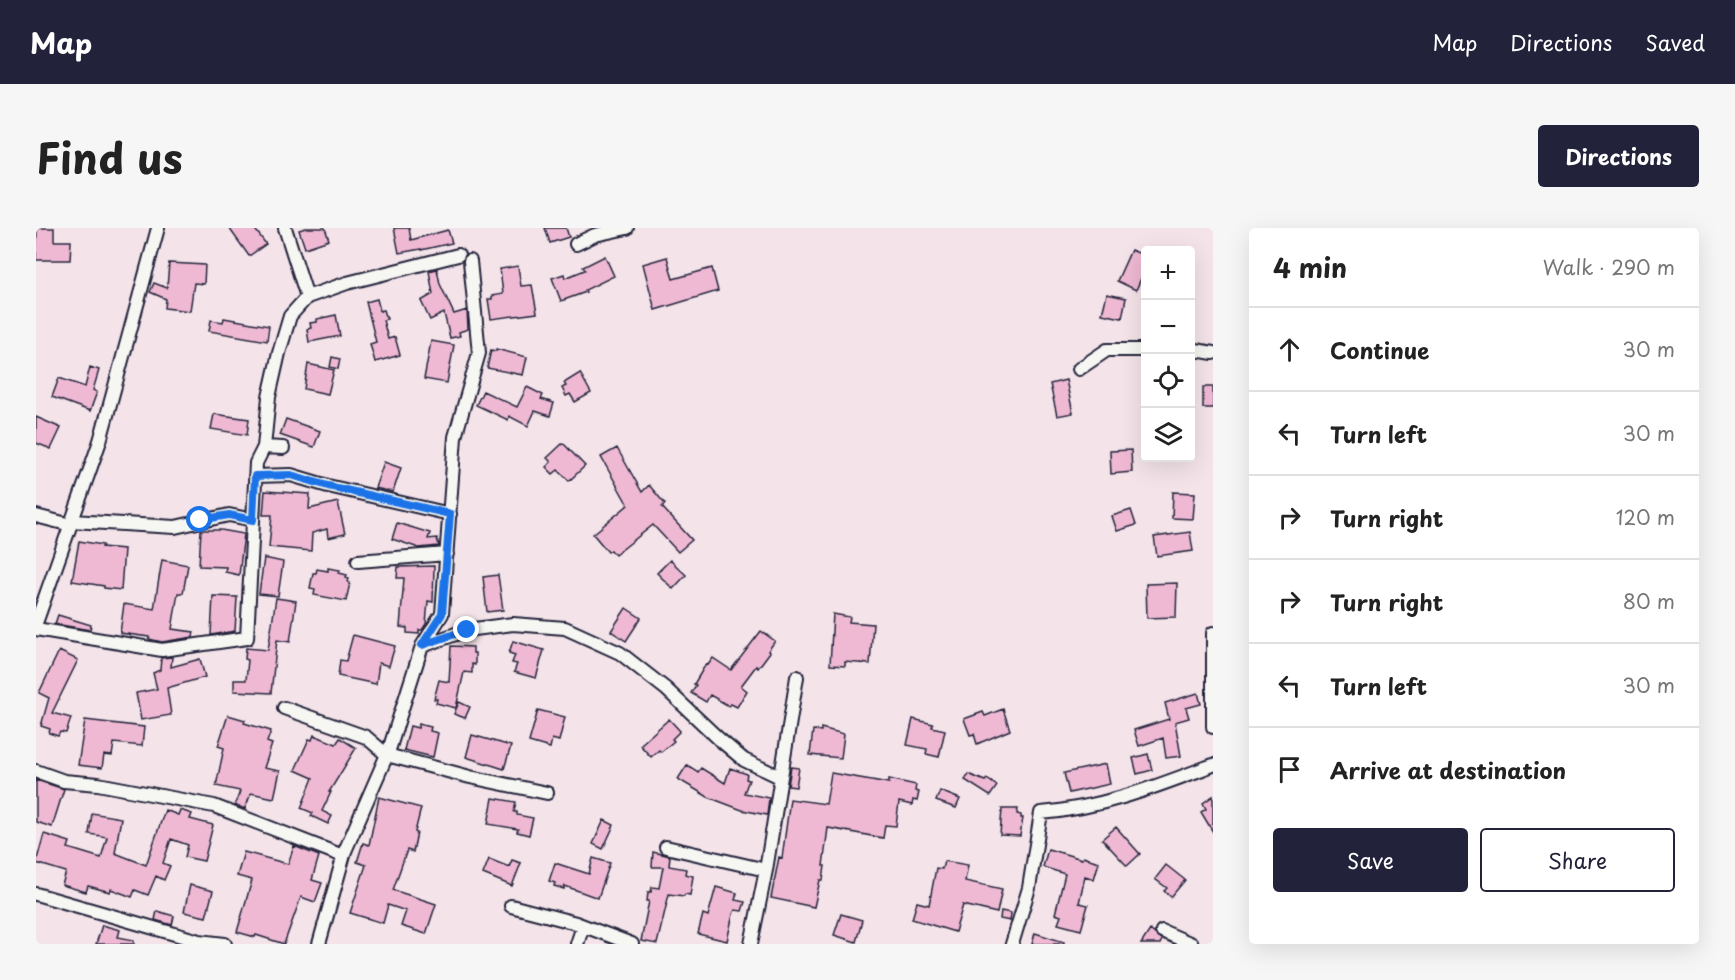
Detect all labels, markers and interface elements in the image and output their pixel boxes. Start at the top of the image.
text: Map [30,21,92,64]
text: Map [1432,26,1477,58]
text: Directions [1510,26,1612,58]
text: Saved [1645,26,1705,58]
text: Find us [36,125,183,188]
button: Directions [1538,125,1699,187]
map controls [1141,246,1195,462]
button: + [1141,246,1195,300]
text: 4 min [1273,248,1347,287]
text: Walk · 290 m [1543,252,1675,282]
button: − [1141,300,1195,354]
icon: ahead [1273,333,1306,366]
text: Continue [1330,333,1429,366]
text: 30 m [1622,334,1675,364]
button: locate [1141,354,1195,408]
button: layers [1141,408,1195,462]
icon: left [1273,417,1306,450]
text: Turn left [1330,417,1427,450]
text: 30 m [1622,418,1675,448]
icon: right [1273,501,1306,534]
text: Turn right [1330,501,1443,534]
text: 120 m [1616,502,1675,532]
route start [186,506,212,532]
icon: right [1273,585,1306,618]
text: Turn right [1330,585,1443,618]
text: 80 m [1623,586,1675,616]
route end [453,616,479,642]
icon: left [1273,669,1306,702]
text: Turn left [1330,669,1427,702]
text: 30 m [1622,670,1675,700]
icon: arrive [1273,753,1306,786]
text: Arrive at destination [1330,753,1566,786]
button: Save [1273,828,1468,892]
button: Share [1480,828,1675,892]

